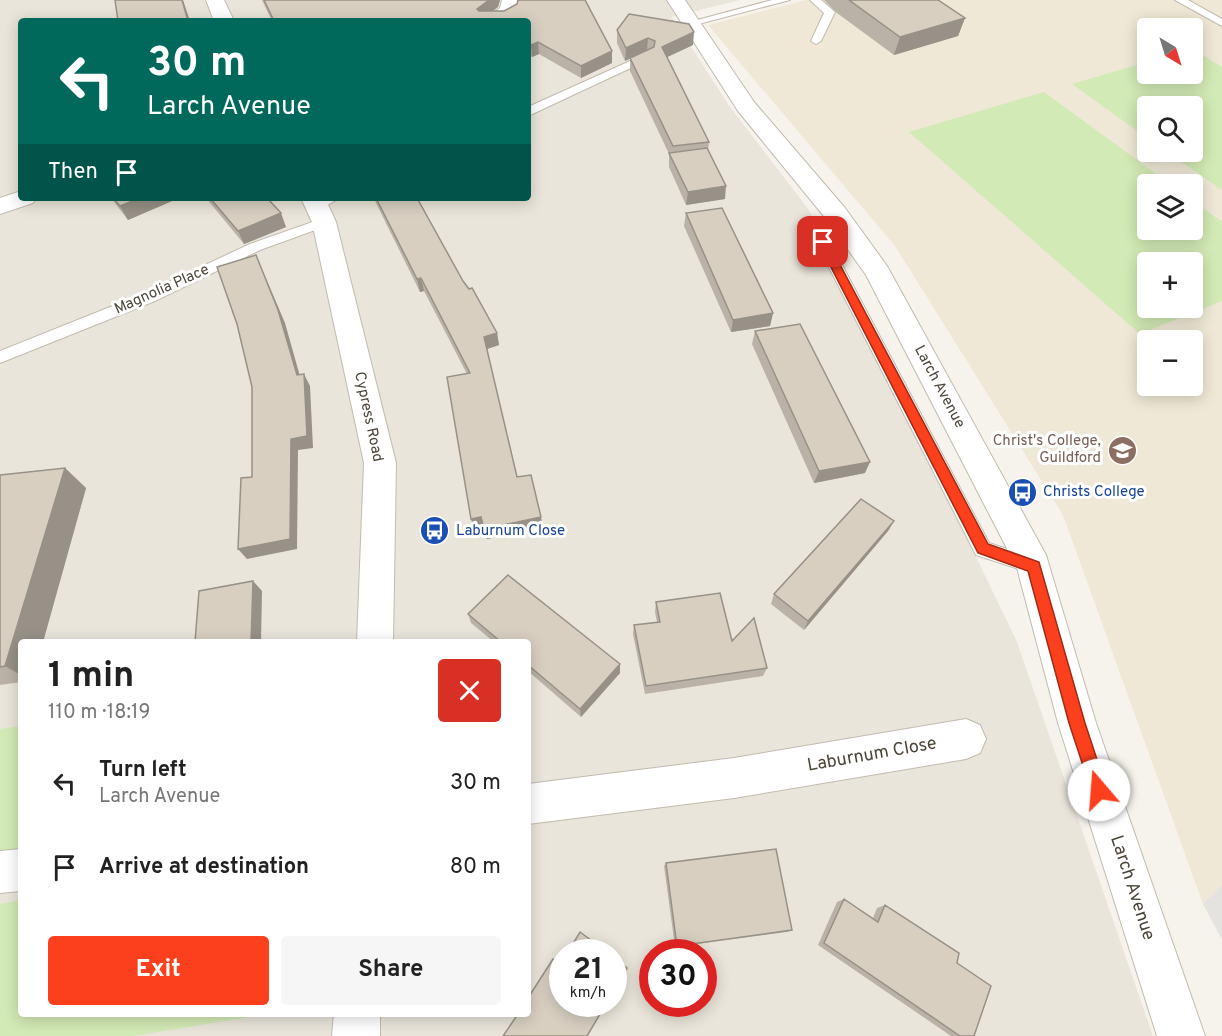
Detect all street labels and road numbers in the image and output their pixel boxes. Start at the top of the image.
street label: Magnolia Place [112,261,212,319]
street label: Larch Avenue [909,342,969,432]
street label: Cypress Road [349,370,387,464]
street label: Laburnum Close [806,732,938,778]
street label: Larch Avenue [1104,833,1160,943]

